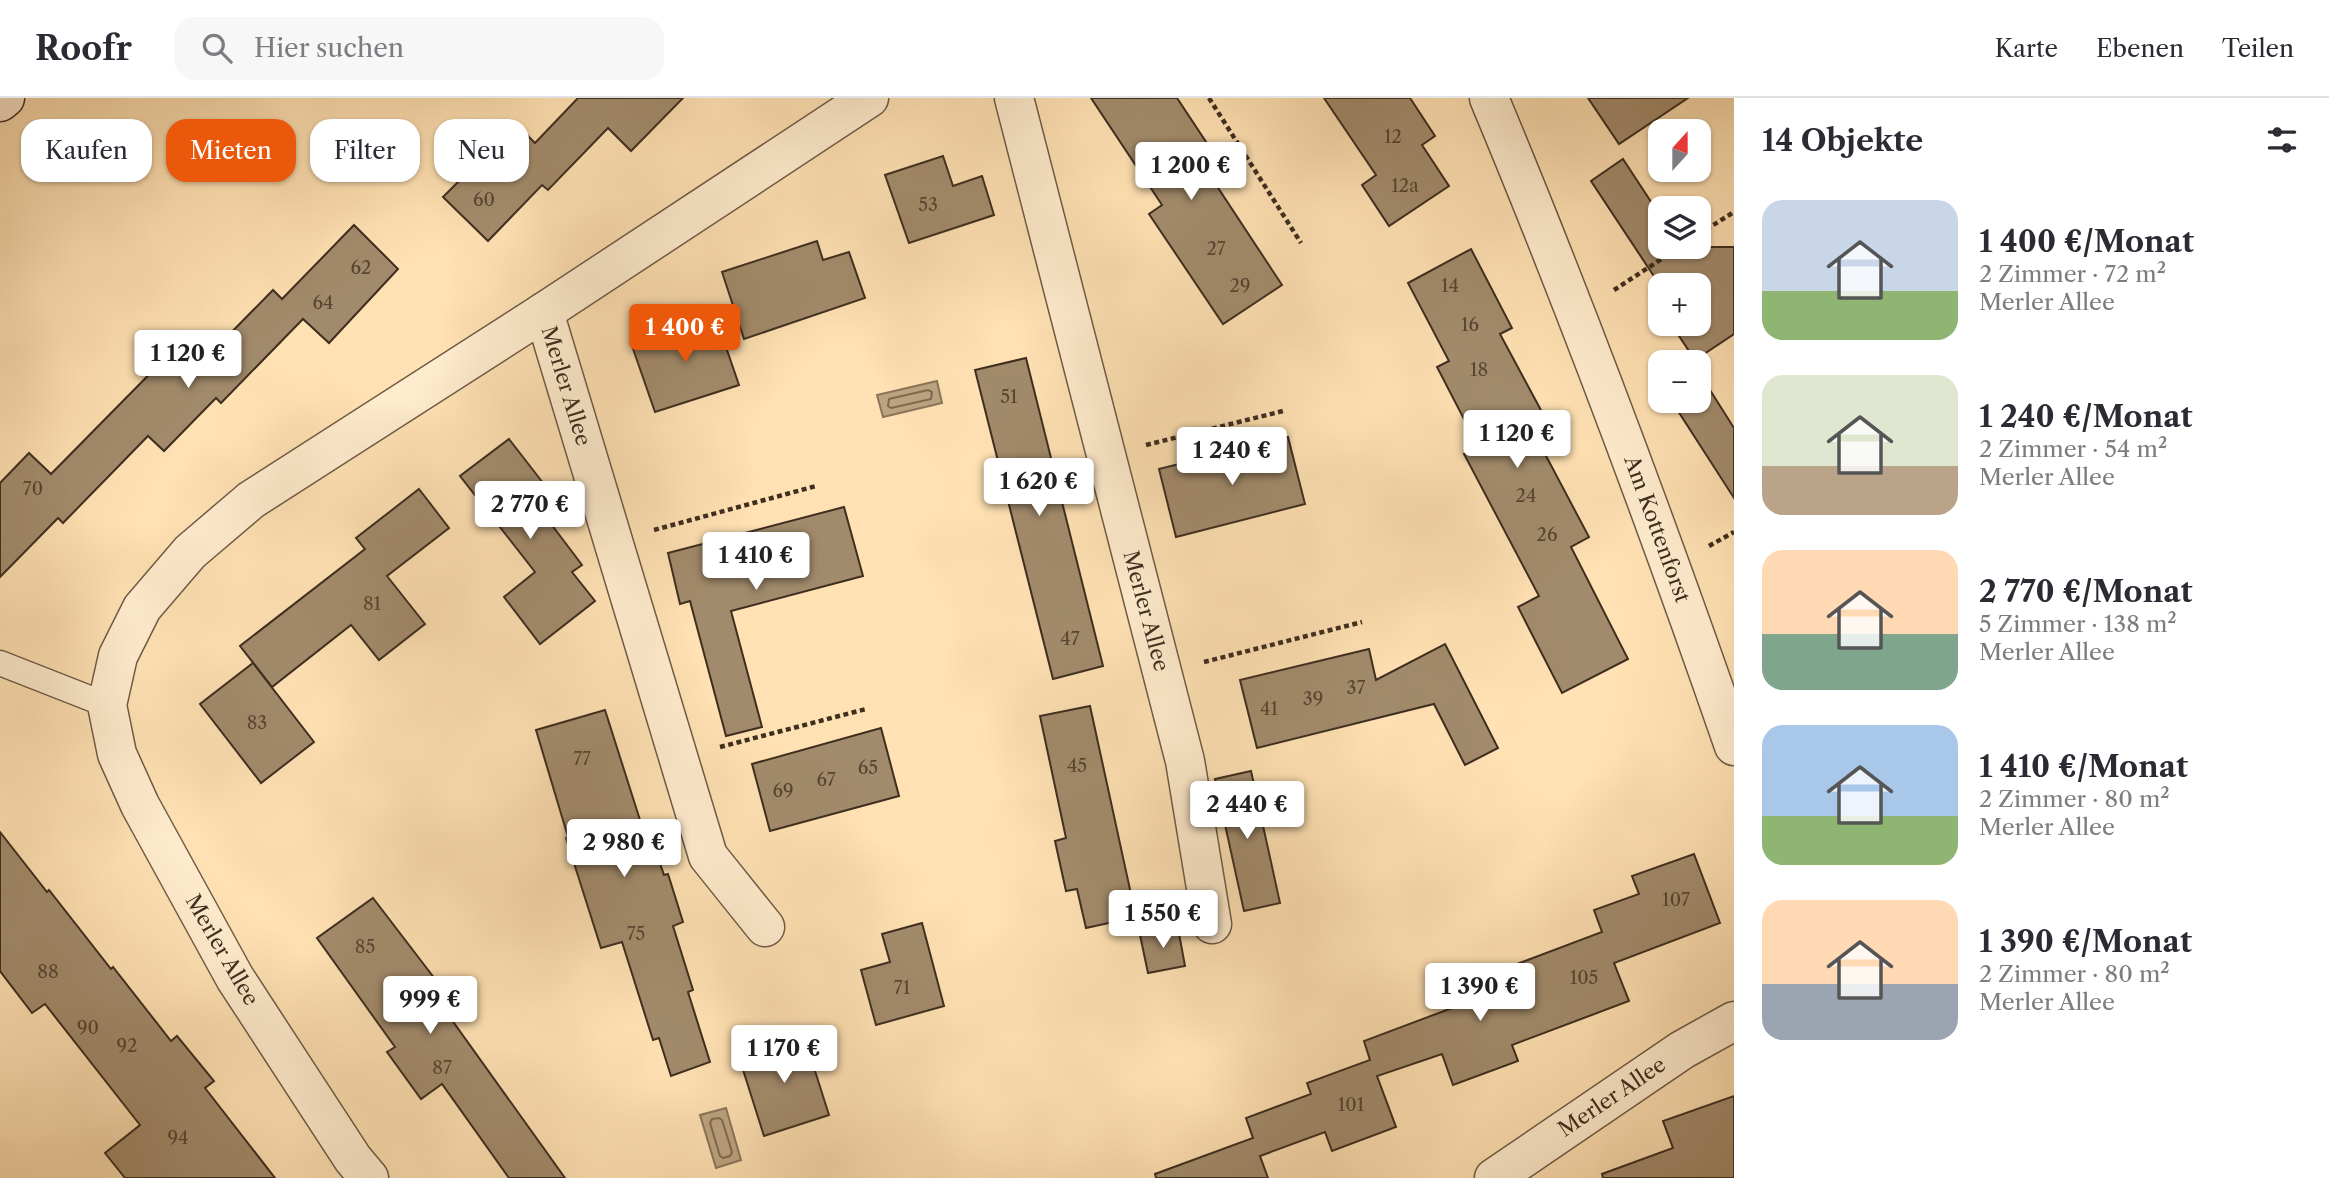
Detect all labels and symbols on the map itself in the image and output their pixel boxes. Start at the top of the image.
north arrow [1648,119,1712,182]
house number: 12 [1384,126,1402,148]
pin: 1 200 € [1126,142,1256,202]
house number: 12a [1391,175,1419,197]
house number: 60 [473,189,495,211]
house number: 53 [918,194,938,216]
house number: 27 [1206,238,1226,260]
house number: 62 [351,257,371,279]
house number: 29 [1230,275,1250,297]
house number: 14 [1441,275,1459,297]
house number: 64 [313,292,333,314]
pin: 1 400 € [620,304,750,364]
house number: 16 [1461,314,1479,336]
street label: Merler Allee [536,323,597,449]
pin: 1 120 € [123,330,253,390]
house number: 18 [1470,359,1488,381]
house number: 51 [1000,386,1018,408]
pin: 1 120 € [1452,410,1582,470]
pin: 1 240 € [1167,428,1297,487]
street label: Am Kottenforst [1619,451,1696,606]
pin: 1 620 € [974,458,1104,518]
house number: 70 [23,478,43,500]
pin: 2 770 € [465,482,595,541]
house number: 24 [1516,485,1536,507]
house number: 26 [1537,524,1557,546]
pin: 1 410 € [691,532,821,592]
street label: Merler Allee [1118,548,1175,674]
house number: 81 [363,593,382,615]
house number: 47 [1060,628,1080,650]
house number: 37 [1347,677,1366,699]
house number: 39 [1303,688,1323,710]
house number: 41 [1260,698,1278,720]
house number: 83 [247,712,267,734]
house number: 77 [573,748,591,770]
house number: 45 [1067,755,1087,777]
house number: 65 [858,757,878,779]
house number: 67 [816,769,836,791]
house number: 69 [772,780,794,802]
pin: 2 440 € [1182,782,1312,841]
pin: 2 980 € [559,820,689,879]
house number: 107 [1662,889,1690,911]
street label: Merler Allee [181,890,264,1010]
pin: 1 550 € [1098,890,1228,950]
house number: 75 [627,923,645,945]
house number: 85 [355,936,375,958]
house number: 88 [37,961,59,983]
pin: 1 390 € [1415,964,1545,1023]
house number: 105 [1570,967,1598,989]
pin: 999 € [381,976,479,1036]
house number: 71 [894,977,911,999]
house number: 90 [77,1017,99,1039]
pin: 1 170 € [719,1026,849,1085]
house number: 92 [117,1035,137,1057]
street label: Merler Allee [1553,1052,1670,1142]
house number: 87 [432,1057,452,1079]
house number: 101 [1338,1094,1365,1116]
house number: 94 [168,1127,188,1149]

